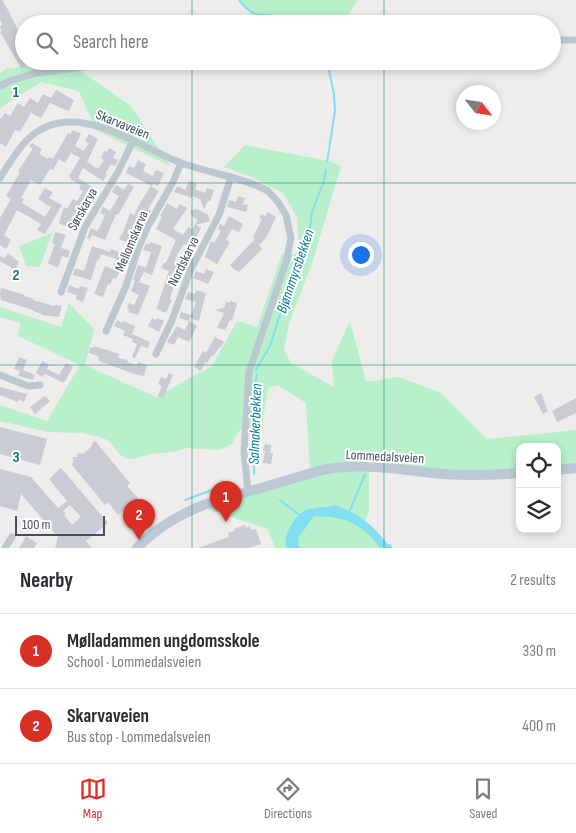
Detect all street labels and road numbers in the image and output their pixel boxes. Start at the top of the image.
street label: Skarvaveien [93,106,152,143]
street label: Sørskarva [64,185,101,234]
street label: Mellomskarva [111,208,152,274]
street label: Nordskarva [164,234,203,289]
street label: Lommedalsveien [345,446,425,467]

